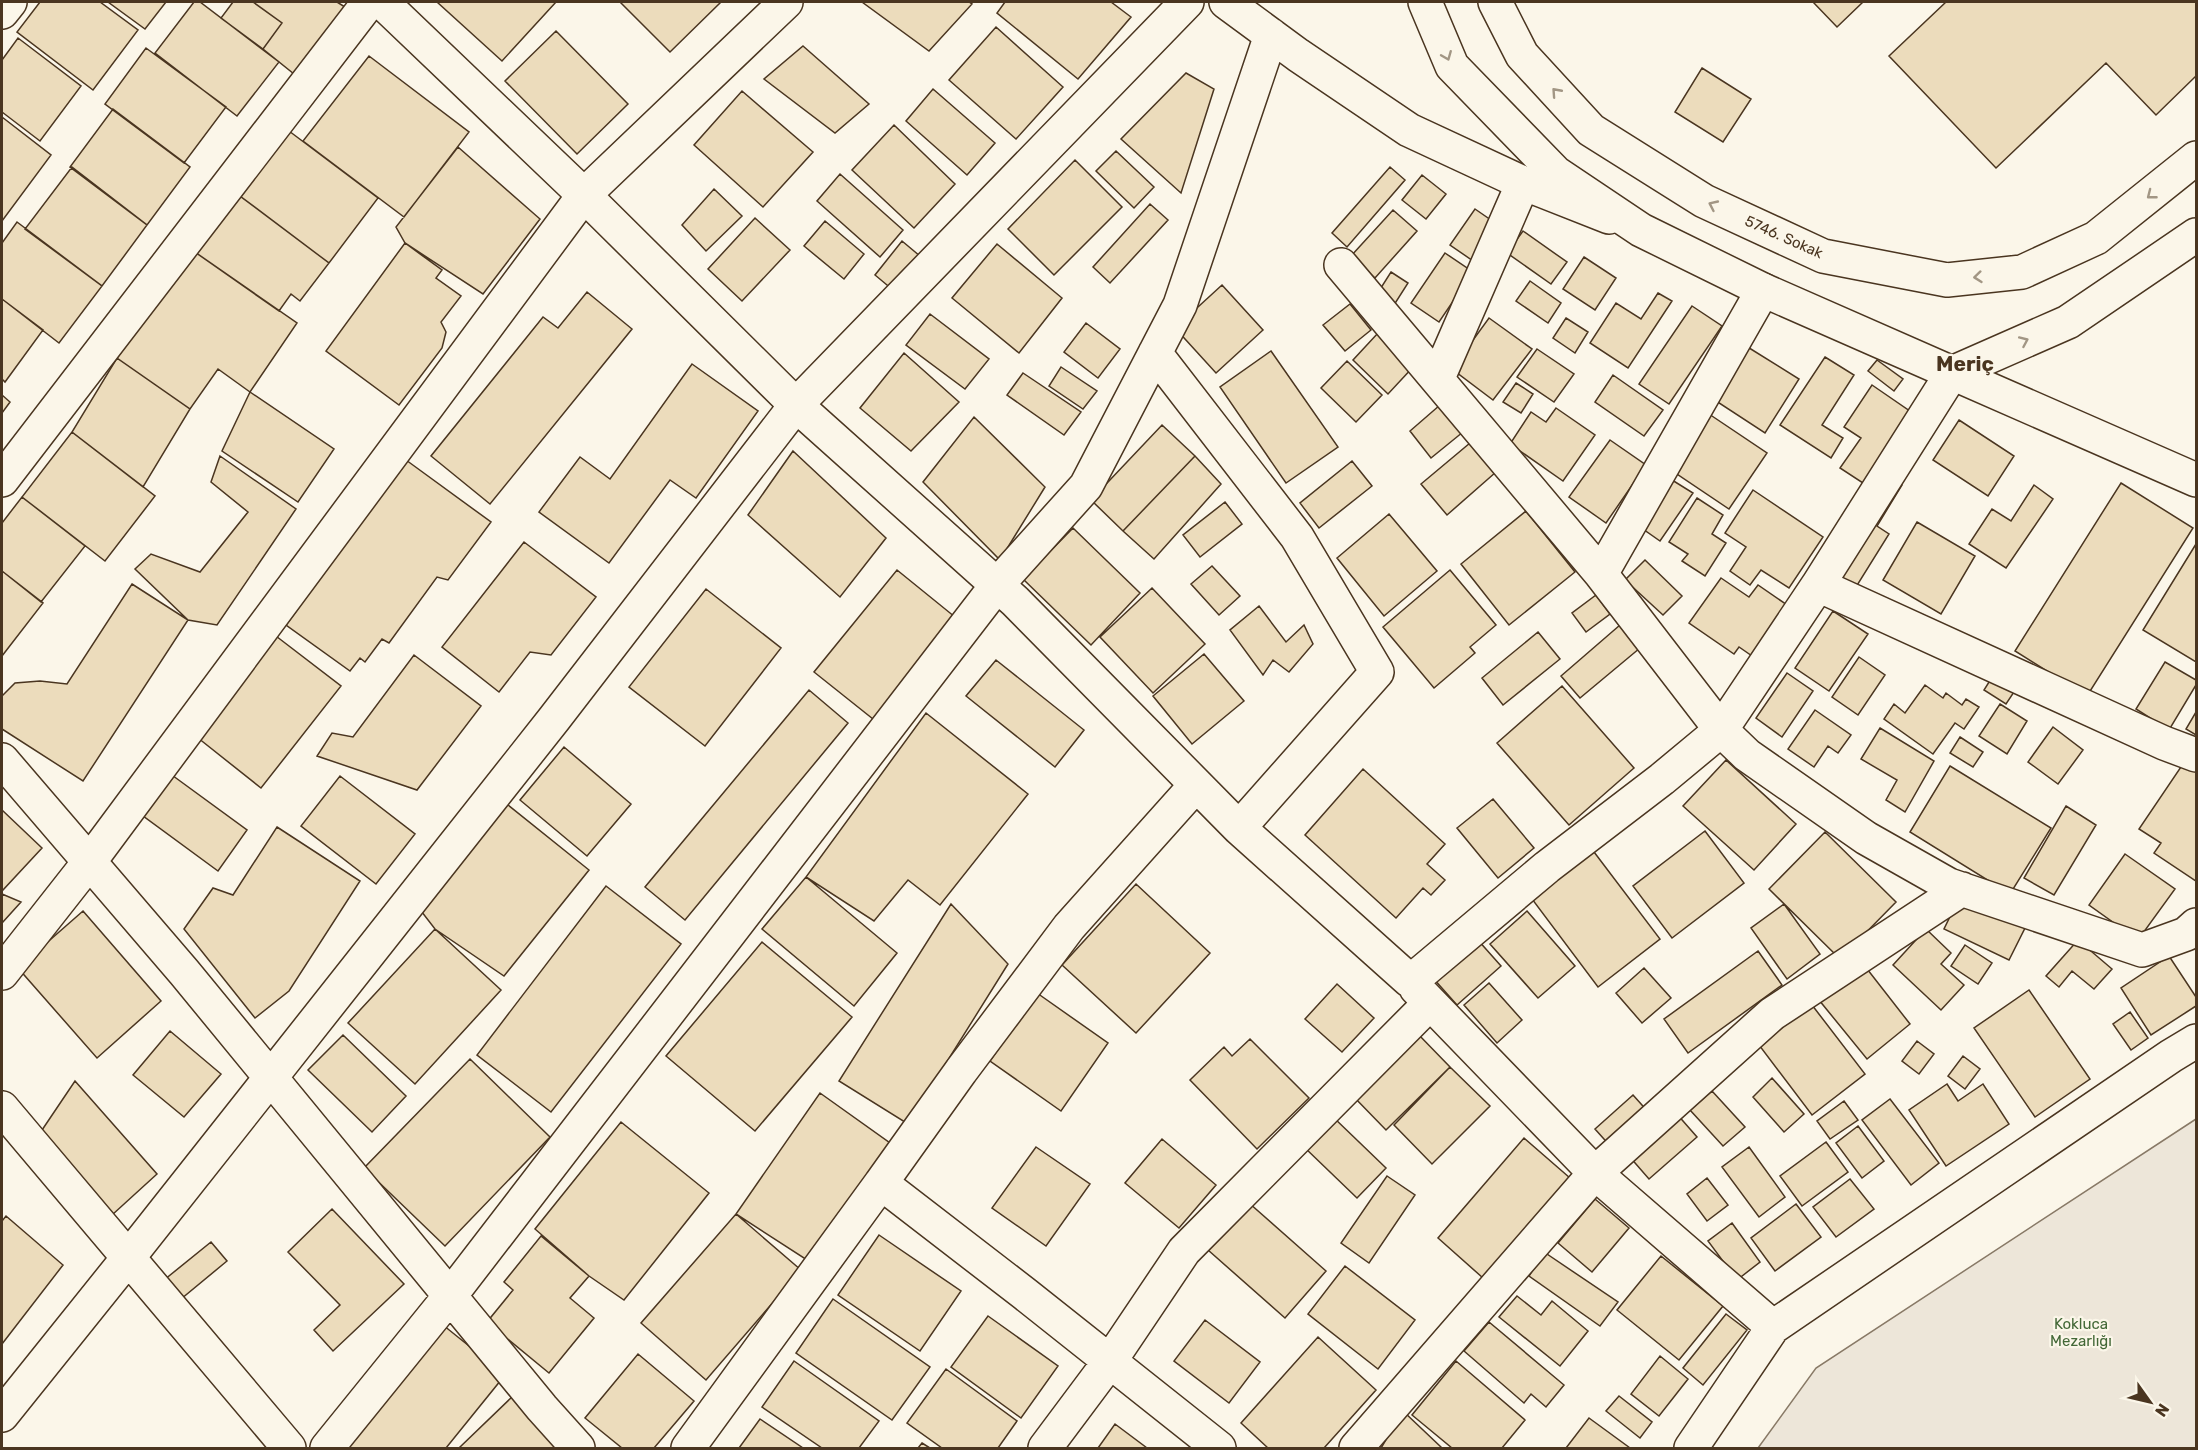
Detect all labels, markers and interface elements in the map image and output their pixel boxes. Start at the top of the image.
one-way arrow [1440,49,1452,60]
one-way arrow [1552,88,1563,99]
one-way arrow [2146,187,2157,198]
one-way arrow [1709,200,1720,212]
street label: 5746. Sokak [1742,212,1826,262]
one-way arrow [1974,270,1983,283]
one-way arrow [2018,336,2029,348]
district label: Meriç [1936,351,1994,376]
park label: Kokluca Mezarlığı [2050,1315,2112,1350]
north arrow [2120,1372,2180,1432]
text: N [2151,1400,2173,1420]

